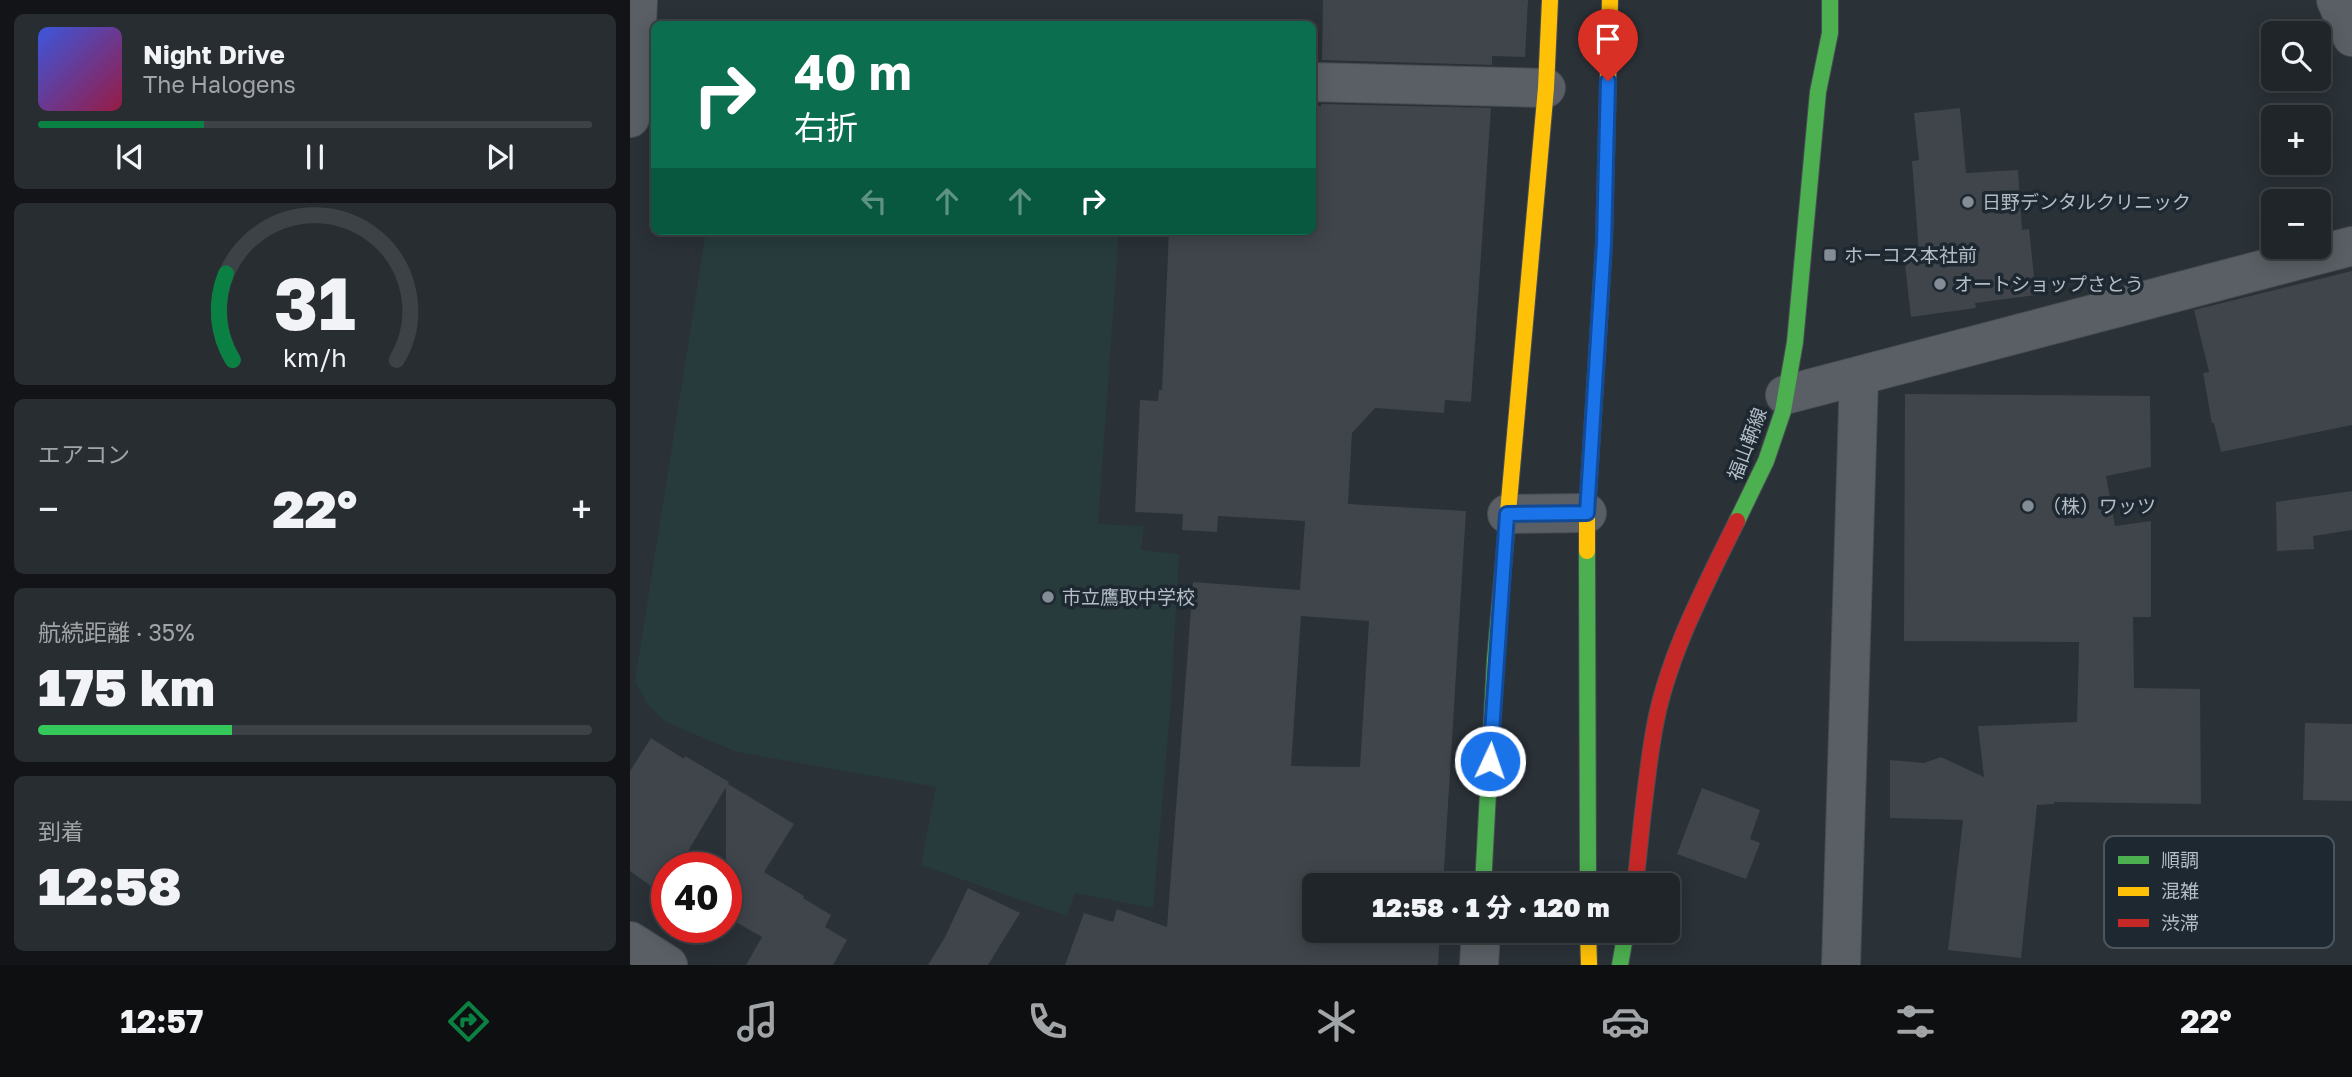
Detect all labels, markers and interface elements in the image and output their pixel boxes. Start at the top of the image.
pin [1578,9,1638,81]
icon: arrive [1589,20,1627,58]
map controls [2261,21,2331,259]
button: search [2261,21,2331,91]
text: Night Drive [143,39,285,70]
text: 40 m [794,42,912,101]
icon: right [679,49,770,140]
text: The Halogens [143,70,296,98]
button: + [2261,105,2331,175]
text: 右折 [794,108,858,146]
icon: previous [111,138,149,176]
icon: pause [296,138,334,176]
icon: next [481,138,519,176]
icon: left [855,182,893,220]
icon: ahead [928,182,966,220]
icon: ahead [1001,182,1039,220]
icon: right [1074,182,1112,220]
button: − [2261,189,2331,259]
place label: 日野デンタルクリニック [1982,190,2191,213]
marker: 日野デンタルクリニック [1960,194,1976,210]
place label: ホーコス本社前 [1844,243,1977,266]
marker: ホーコス本社前 [1822,247,1838,263]
text: 31 [274,259,356,346]
place label: オートショップさとう [1954,272,2144,295]
marker: オートショップさとう [1932,276,1948,292]
text: km/h [283,342,347,373]
street label: 福山鞆線 [1722,404,1771,483]
text: エアコン [38,440,130,468]
text: 22° [273,477,357,539]
text: − [38,486,59,531]
text: + [571,486,592,531]
place label: （株）ワッツ [2042,494,2156,517]
marker: （株）ワッツ [2020,498,2036,514]
place label: 市立鷹取中学校 [1062,585,1195,608]
marker: 市立鷹取中学校 [1040,589,1056,605]
text: 航続距離 · 35% [38,618,195,646]
text: 175 km [38,655,215,717]
position arrow [1453,724,1527,798]
text: 到着 [38,817,84,845]
legend [2104,836,2334,948]
text: 順調 [2161,848,2199,871]
speed limit sign: 40 [651,852,742,943]
text: 12:58 [38,854,182,916]
text: 混雑 [2161,879,2199,902]
text: 12:58 · 1 分 · 120 m [1372,892,1610,923]
text: 渋滞 [2161,911,2199,934]
icon: directions [444,997,493,1046]
icon: music [733,997,782,1046]
icon: phone [1023,997,1072,1046]
icon: climate [1312,997,1361,1046]
icon: car [1601,997,1650,1046]
icon: filters [1891,997,1940,1046]
text: 12:57 [120,1002,203,1040]
text: 22° [2180,1002,2232,1040]

